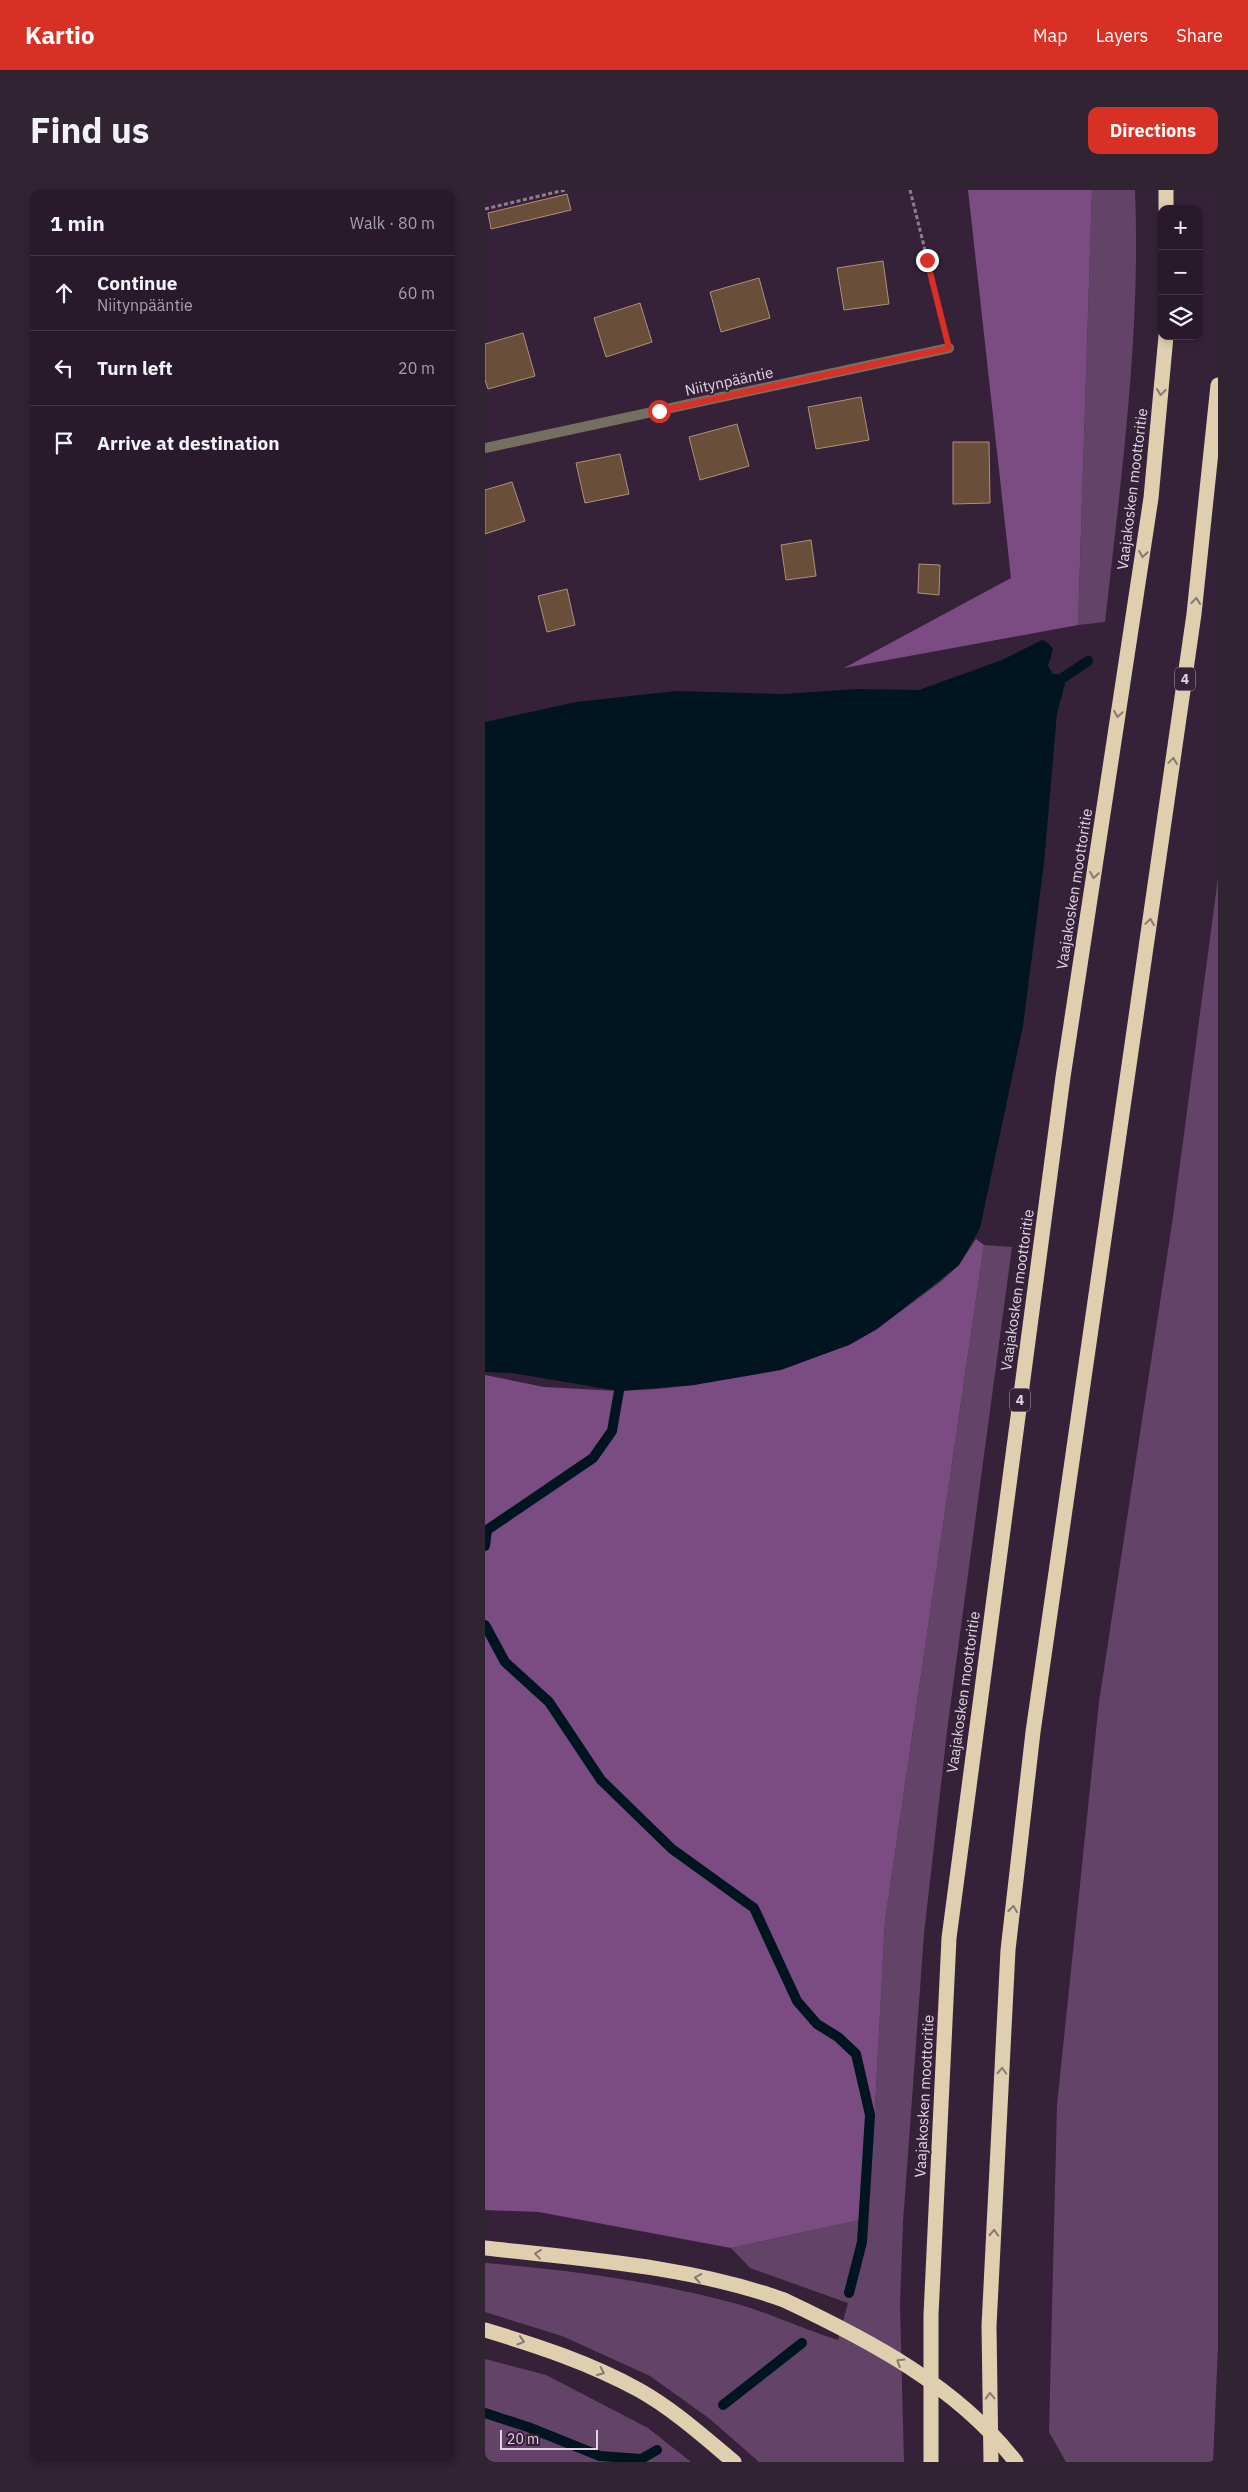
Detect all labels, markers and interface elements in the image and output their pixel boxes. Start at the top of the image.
text: Kartio [25,19,95,51]
text: Map [1033,24,1068,47]
text: Layers [1096,24,1148,47]
text: Share [1176,24,1223,47]
text: Find us [30,107,149,153]
button: Directions [1088,107,1218,154]
map controls [1158,205,1203,340]
button: + [1158,205,1203,250]
text: 1 min [50,209,105,237]
text: Walk · 80 m [350,213,435,233]
route end [916,249,939,272]
button: − [1158,250,1203,295]
text: Continue [97,271,177,295]
icon: ahead [50,279,78,307]
text: 60 m [398,283,435,303]
text: Niitynpääntie [97,295,193,315]
button: layers [1158,295,1203,340]
icon: left [50,354,78,382]
text: Turn left [97,356,173,380]
text: 20 m [398,358,435,378]
street label: Niitynpääntie [683,362,775,400]
one-way arrow [1156,389,1167,397]
route start [648,400,671,423]
street label: Vaajakosken moottoritie [1113,407,1151,571]
icon: arrive [50,429,78,457]
text: Arrive at destination [97,431,280,455]
one-way arrow [1138,549,1148,558]
one-way arrow [1190,596,1201,604]
road number: 4 [1175,668,1195,690]
one-way arrow [1113,711,1124,719]
one-way arrow [1167,757,1178,765]
street label: Vaajakosken moottoritie [1052,807,1096,971]
one-way arrow [1089,872,1100,880]
one-way arrow [1144,918,1154,927]
street label: Vaajakosken moottoritie [996,1208,1038,1372]
road number: 4 [1010,1388,1030,1412]
street label: Vaajakosken moottoritie [942,1610,984,1774]
one-way arrow [1007,1905,1018,1913]
street label: Vaajakosken moottoritie [910,2014,938,2178]
one-way arrow [997,2067,1007,2074]
one-way arrow [988,2229,999,2237]
one-way arrow [534,2249,542,2260]
one-way arrow [694,2273,703,2283]
one-way arrow [516,2335,525,2345]
one-way arrow [897,2359,906,2368]
one-way arrow [596,2366,605,2377]
one-way arrow [985,2392,995,2400]
scale bar [500,2427,597,2450]
text: 20 m [507,2430,539,2448]

